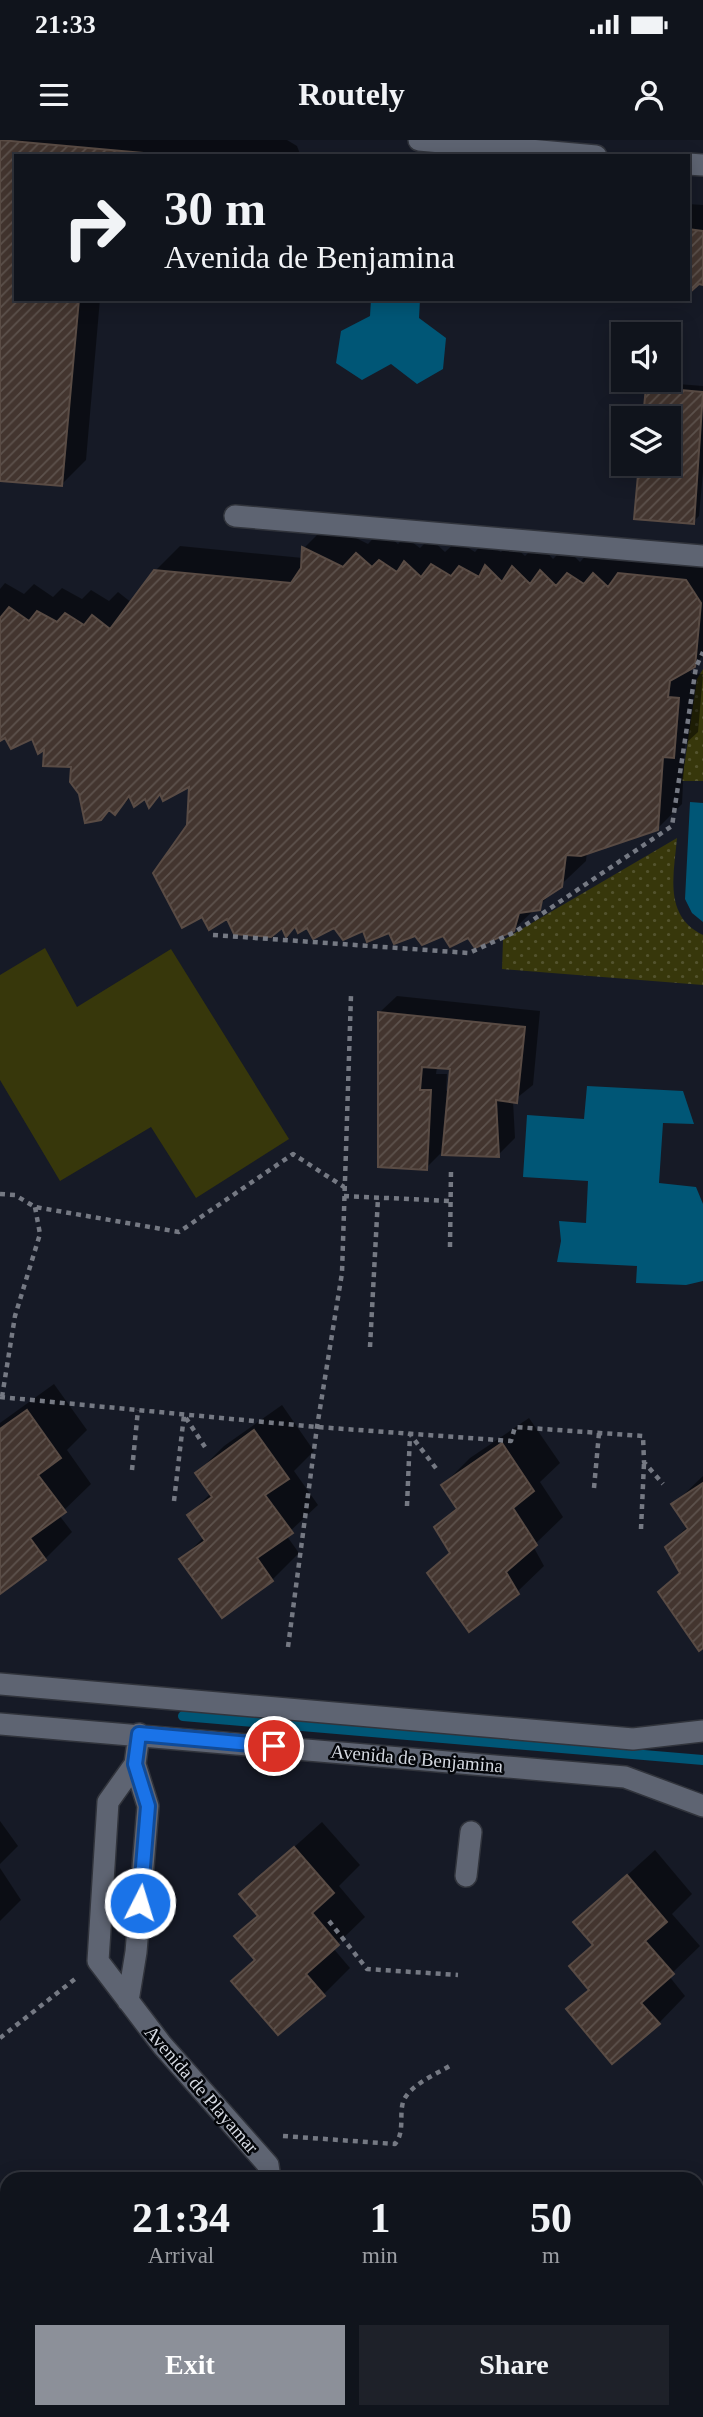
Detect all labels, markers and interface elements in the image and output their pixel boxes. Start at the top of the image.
text: 21:33 [35,10,96,39]
icon: menu [35,76,73,114]
text: Routely [298,76,405,112]
icon: person [630,76,668,114]
text: 30 m [164,181,266,236]
icon: right [49,182,140,273]
text: Avenida de Benjamina [164,239,455,275]
map controls [611,322,681,476]
button: sound [611,322,681,392]
button: layers [611,406,681,476]
pin [244,1716,304,1776]
icon: arrive [255,1727,293,1765]
street label: Avenida de Benjamina [330,1741,504,1777]
position arrow [103,1866,177,1940]
street label: Avenida de Playamar [141,2021,263,2158]
text: 21:34 [132,2195,230,2241]
text: 1 [369,2195,390,2241]
text: 50 [530,2195,572,2241]
text: Arrival [148,2243,214,2268]
text: min [362,2243,398,2268]
text: m [542,2243,560,2268]
button: Exit [35,2325,345,2405]
button: Share [359,2325,669,2405]

